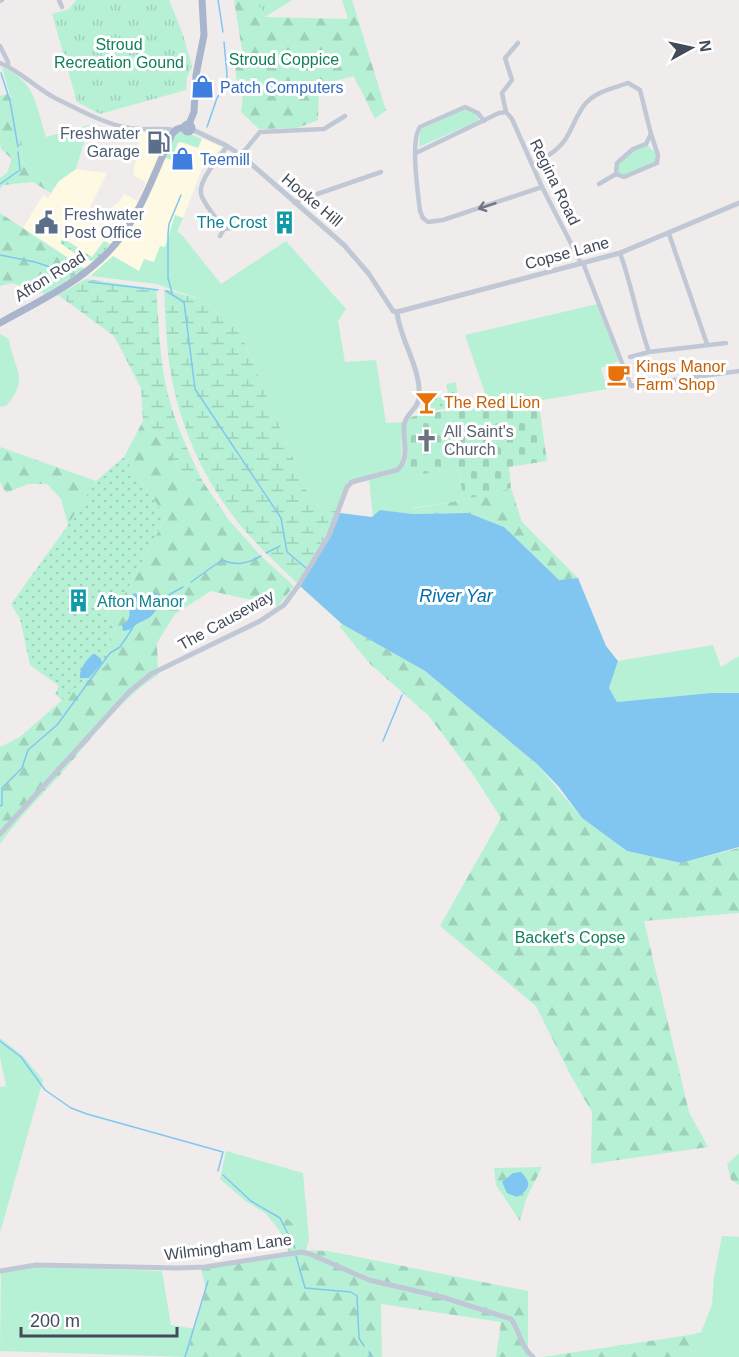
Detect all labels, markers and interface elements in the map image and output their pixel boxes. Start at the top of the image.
north arrow [661,18,721,78]
park label: Stroud Recreation Gound [54,36,184,71]
text: N [696,39,715,53]
park label: Stroud Coppice [229,51,339,68]
shop icon: Patch Computers [189,74,215,100]
place label: Patch Computers [220,79,344,96]
place label: Freshwater Garage [60,125,141,160]
fuel station icon: Freshwater Garage [145,129,171,155]
street label: Regina Road [527,136,583,228]
shop icon: Teemill [169,146,195,172]
place label: Teemill [200,151,250,168]
street label: Hooke Hill [279,170,345,230]
one-way arrow [478,201,497,212]
place label: Freshwater Post Office [64,206,145,241]
building icon: The Crost [272,209,298,235]
public building icon: Freshwater Post Office [33,210,59,236]
place label: The Crost [197,214,268,231]
street label: Copse Lane [523,234,611,272]
street label: Afton Road [12,248,88,304]
place label: Kings Manor Farm Shop [636,358,726,393]
cafe icon: Kings Manor Farm Shop [605,362,631,388]
bar icon: The Red Lion [413,389,439,415]
place label: The Red Lion [444,394,540,411]
place label: All Saint's Church [444,423,514,458]
church icon: All Saint's Church [413,427,439,453]
water label: River Yar [419,586,494,606]
street label: The Causeway [175,587,277,653]
building icon: Afton Manor [66,588,92,614]
place label: Afton Manor [97,593,185,610]
park label: Backet's Copse [515,929,625,946]
street label: Wilmingham Lane [163,1231,293,1263]
scale bar [21,1300,177,1338]
text: 200 m [30,1311,80,1331]

